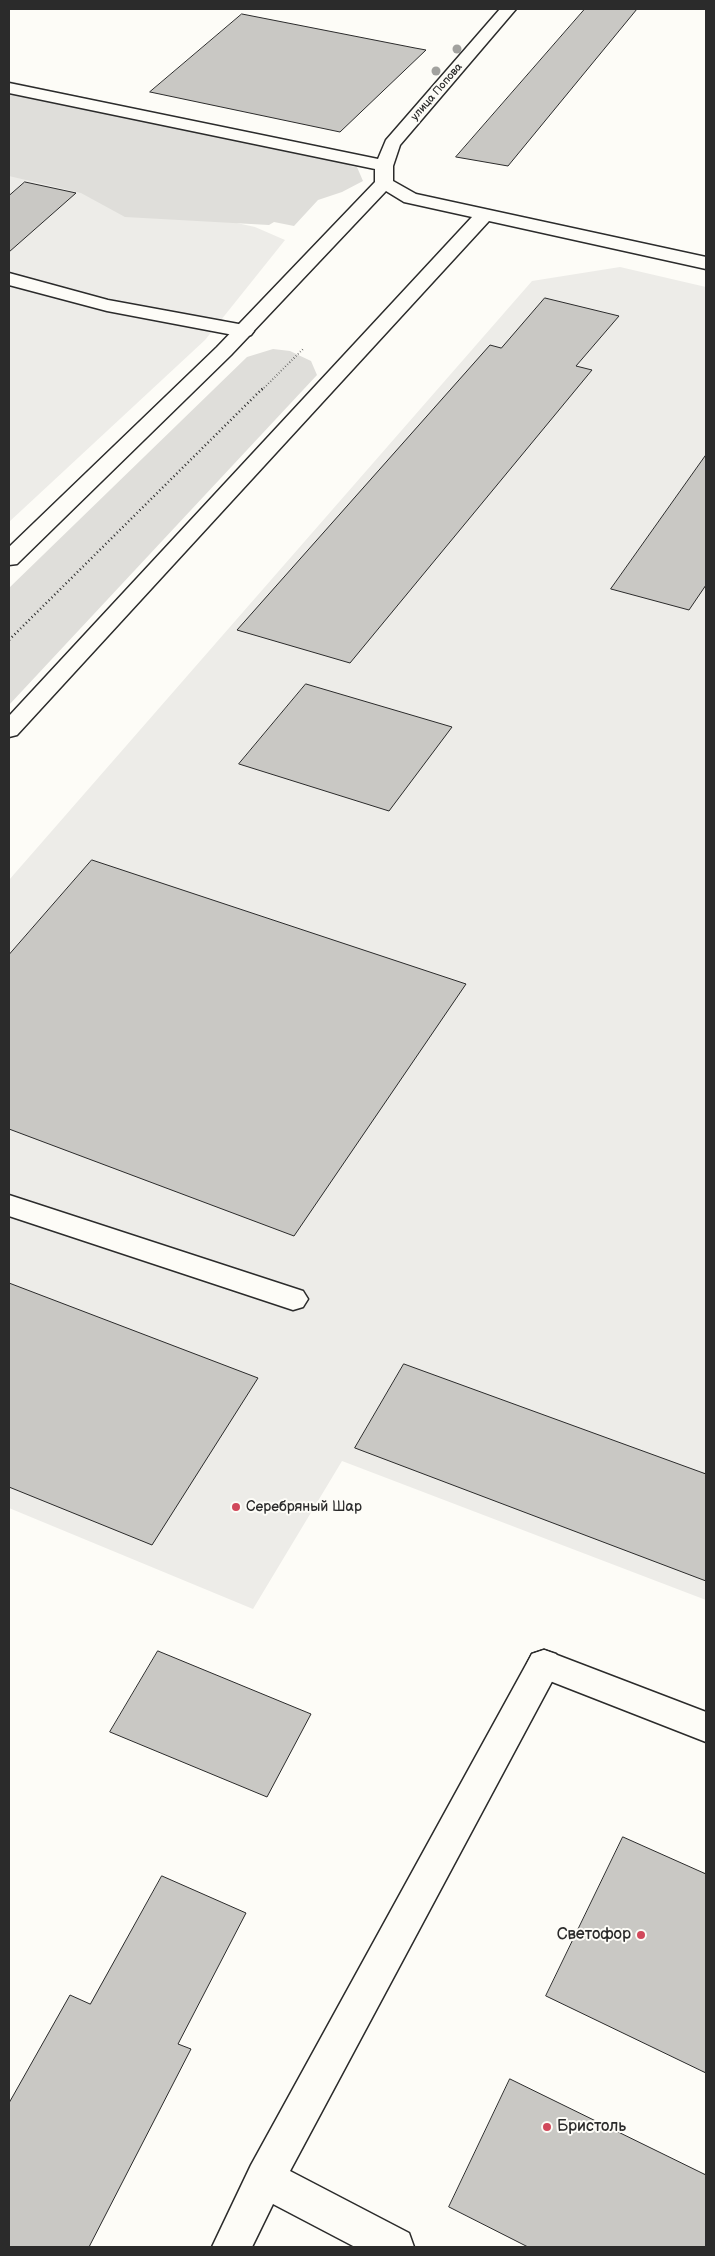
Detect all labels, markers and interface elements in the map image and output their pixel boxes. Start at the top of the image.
street label: улица Попова [408,61,466,123]
place label: Серебряный Шар [246,1499,362,1515]
marker: Серебряный Шар [230,1501,242,1513]
place label: Светофор [557,1925,631,1945]
marker: Светофор [635,1929,647,1941]
place label: Бристоль [557,2117,626,2137]
marker: Бристоль [541,2121,553,2133]

